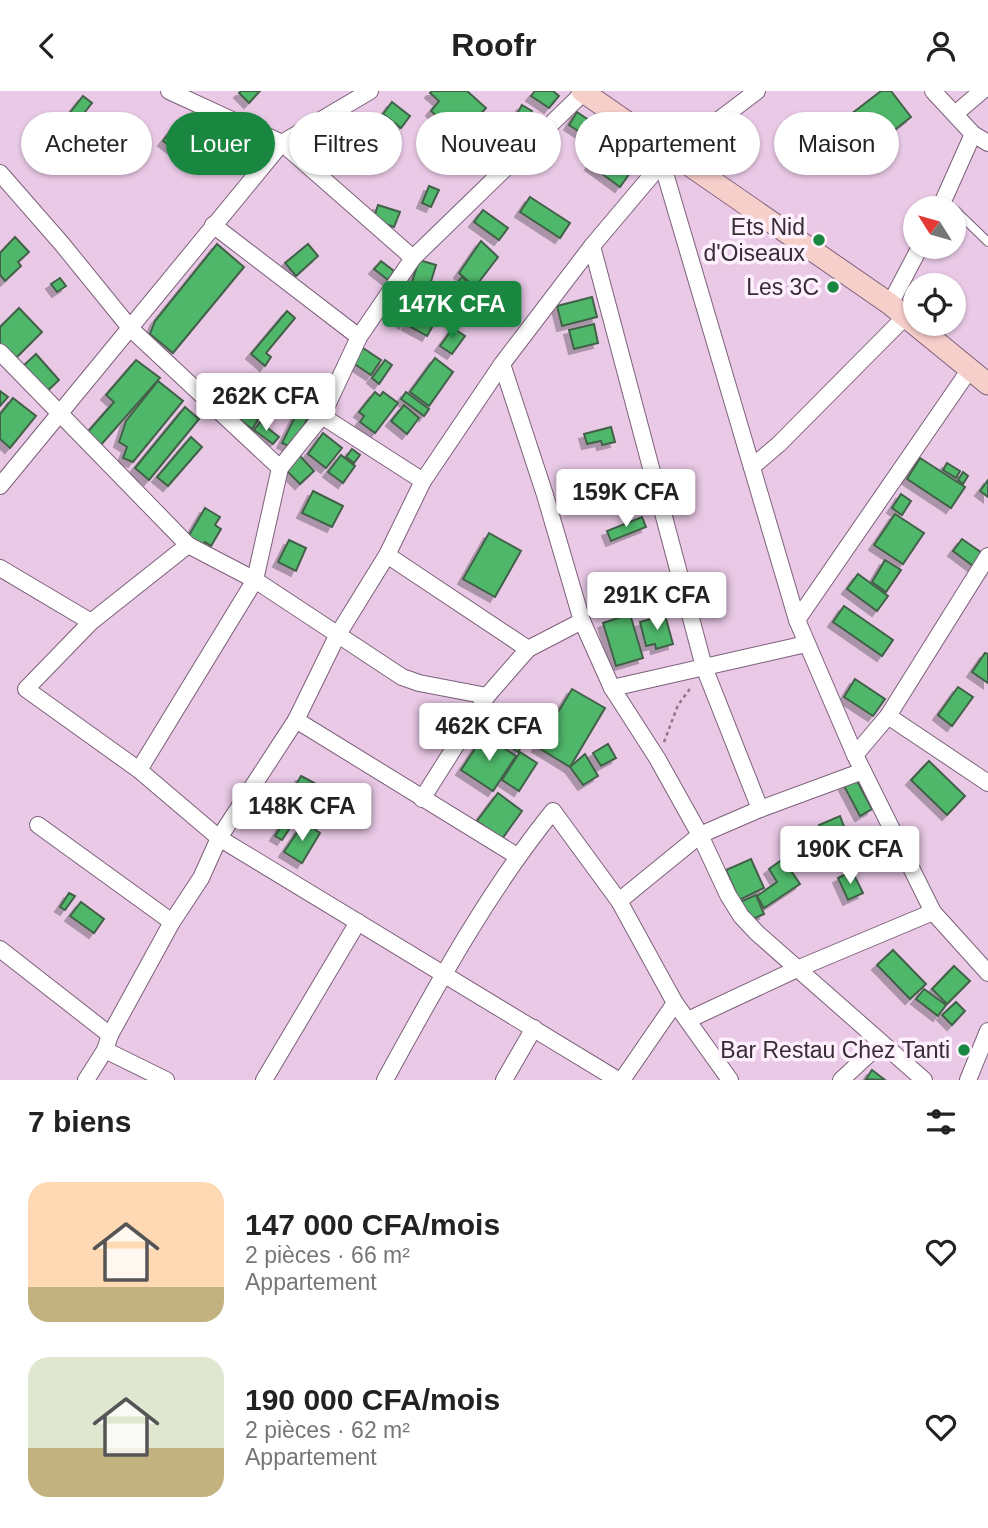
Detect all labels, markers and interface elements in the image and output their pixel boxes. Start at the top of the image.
icon: back [28,27,66,65]
text: Roofr [451,27,537,63]
icon: person [922,27,960,65]
chip: Acheter [21,112,152,175]
chip: Louer [166,112,275,175]
chip: Filtres [289,112,402,175]
chip: Nouveau [416,112,561,175]
chip: Appartement [575,112,760,175]
chip: Maison [774,112,899,175]
north arrow [903,196,966,259]
map controls [903,196,966,336]
place label: Ets Nid d'Oiseaux [703,214,805,266]
marker: Ets Nid d'Oiseaux [811,232,827,248]
button: locate [903,273,966,336]
place label: Les 3C [746,274,819,300]
marker: Les 3C [825,279,841,295]
pin: 147K CFA [380,281,524,341]
text: 147K CFA [398,291,506,317]
pin: 262K CFA [194,373,338,433]
text: 262K CFA [212,383,320,409]
pin: 159K CFA [554,469,698,529]
text: 159K CFA [572,479,680,505]
pin: 291K CFA [585,573,729,632]
text: 291K CFA [603,582,711,608]
pin: 462K CFA [417,703,561,763]
text: 462K CFA [435,713,543,739]
pin: 148K CFA [230,783,374,843]
text: 148K CFA [248,793,356,819]
pin: 190K CFA [778,827,922,886]
text: 190K CFA [796,836,904,862]
place label: Bar Restau Chez Tanti [720,1037,950,1063]
marker: Bar Restau Chez Tanti [956,1042,972,1058]
icon: filters [922,1103,960,1141]
text: 7 biens [28,1105,131,1138]
text: 147 000 CFA/mois [245,1208,500,1241]
icon: home [84,1210,168,1294]
icon: heart [922,1233,960,1271]
text: 2 pièces · 66 m² [245,1242,410,1268]
text: Appartement [245,1269,377,1295]
text: 190 000 CFA/mois [245,1383,500,1416]
icon: home [84,1385,168,1469]
icon: heart [922,1408,960,1446]
text: 2 pièces · 62 m² [245,1417,410,1443]
text: Appartement [245,1444,377,1470]

